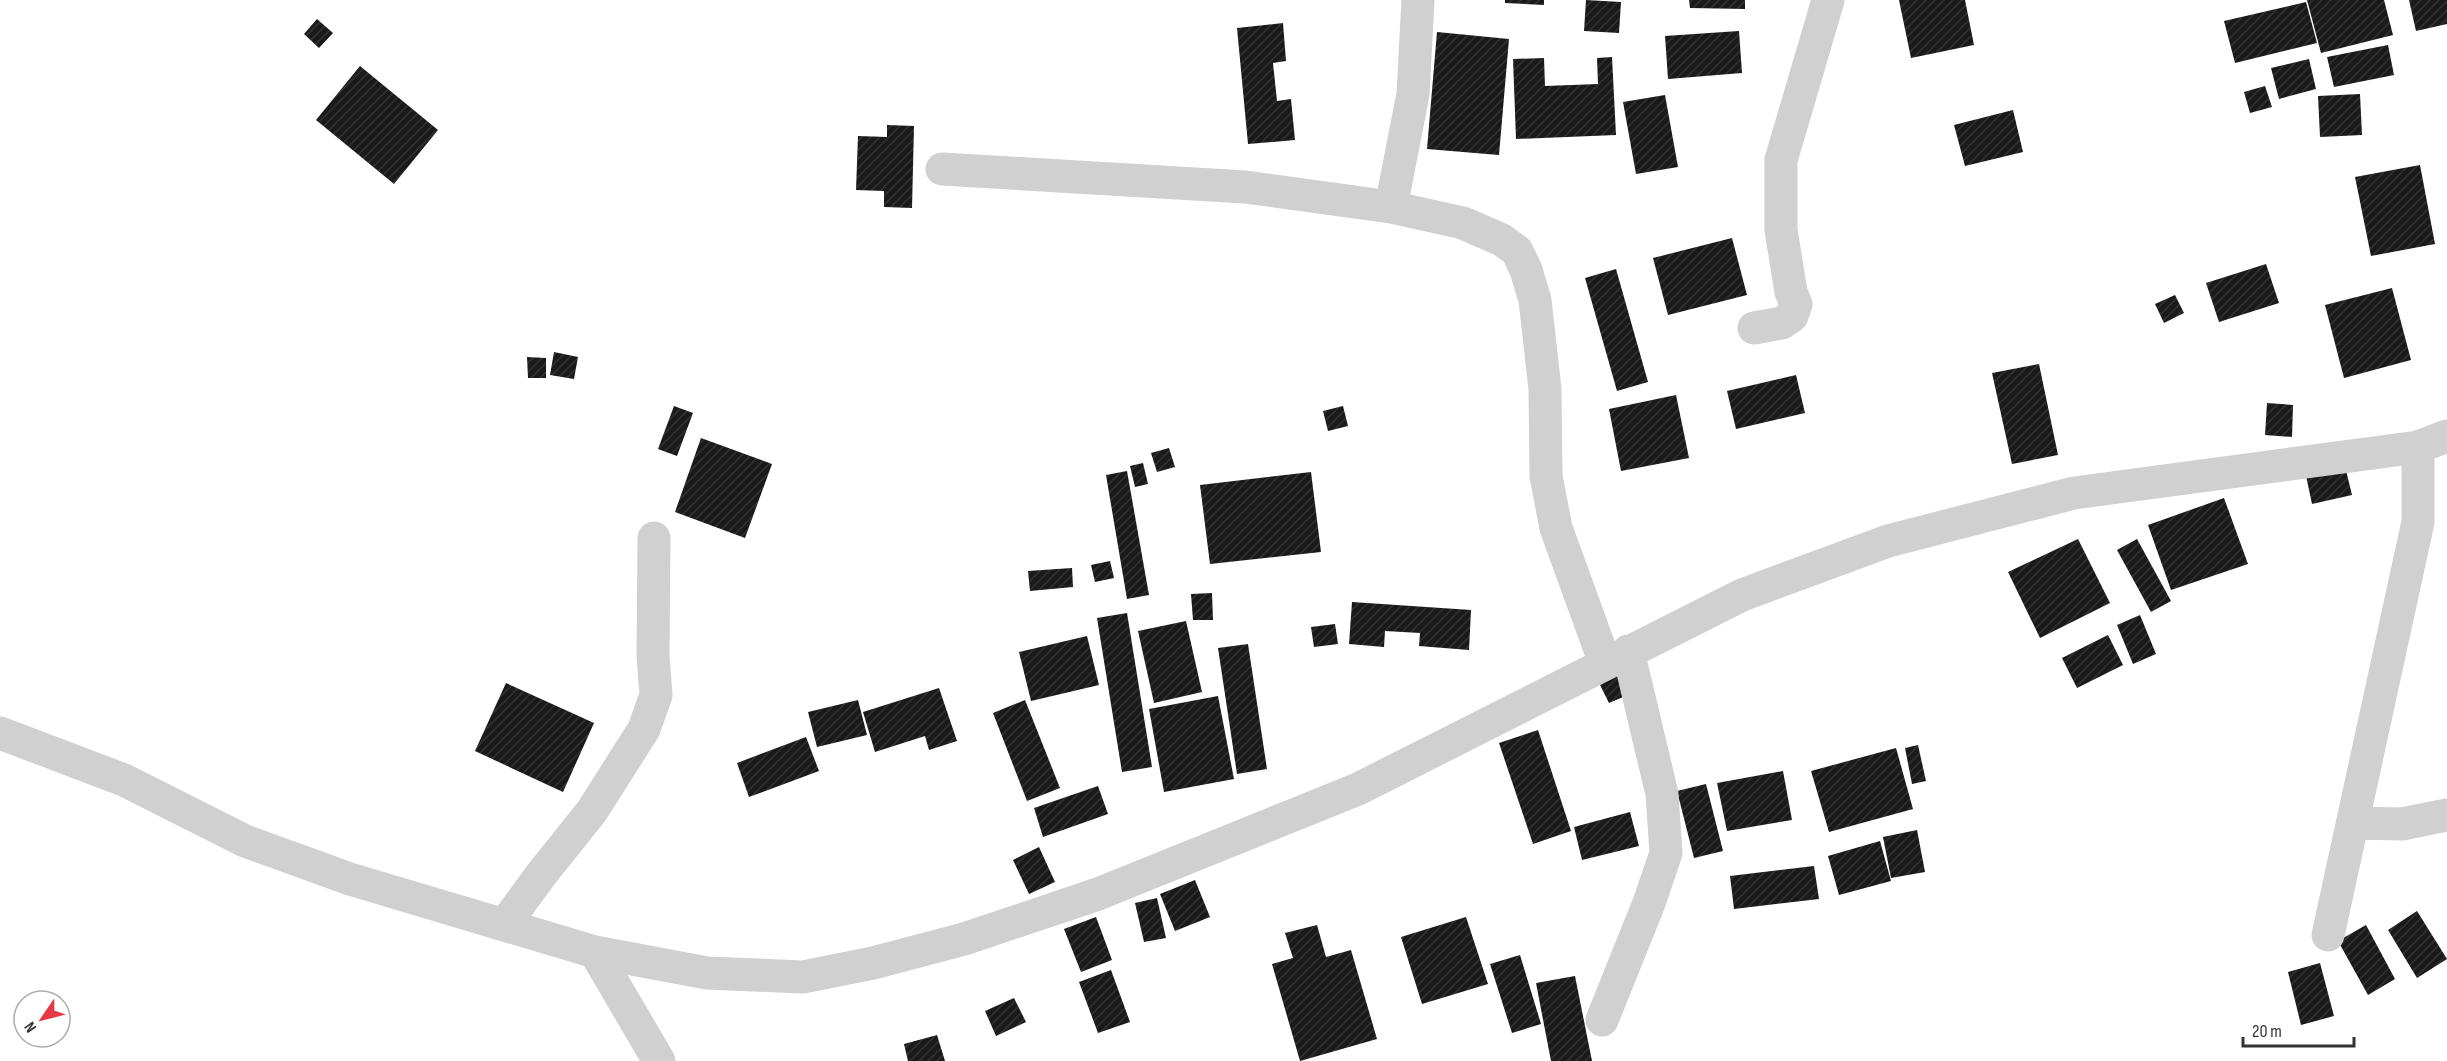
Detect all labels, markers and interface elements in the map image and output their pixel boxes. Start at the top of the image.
north arrow [12,989,72,1049]
scale bar [2243,1010,2354,1048]
text: N [21,1018,41,1036]
text: 20 m [2252,1021,2282,1042]

